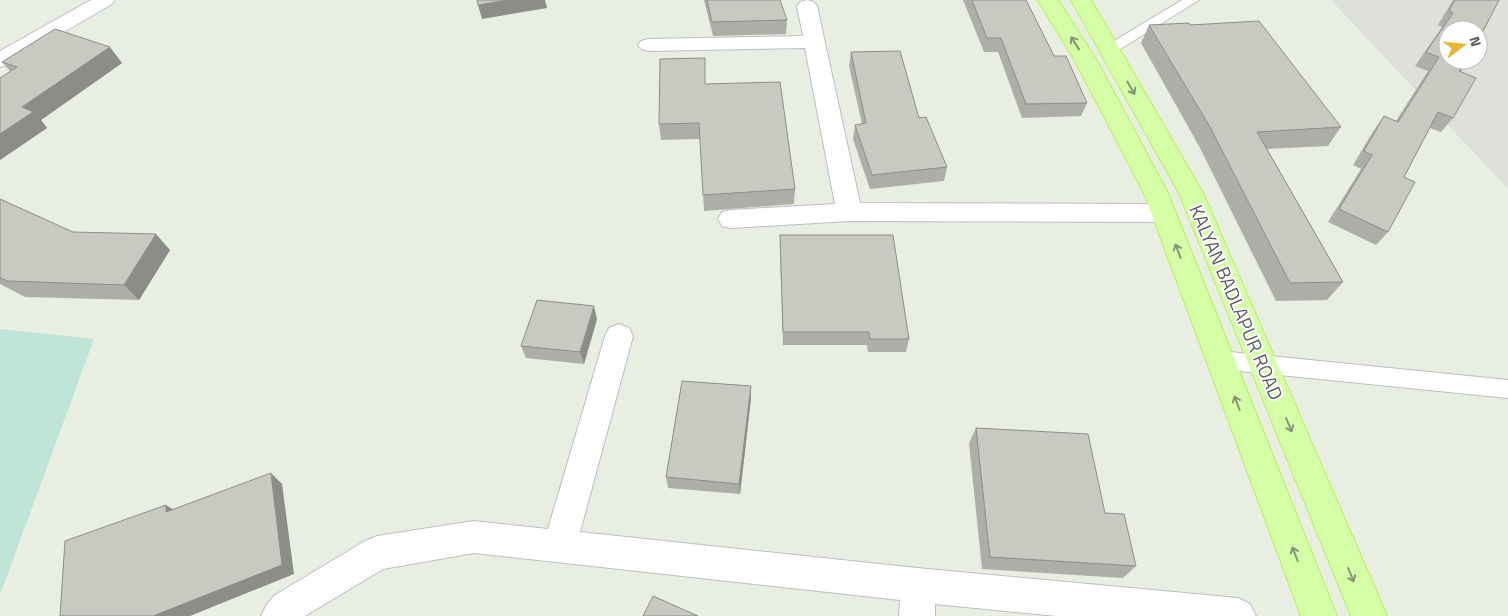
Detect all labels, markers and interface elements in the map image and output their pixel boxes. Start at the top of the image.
north arrow [1438,20,1488,70]
text: N [1465,34,1487,49]
one-way arrow [1069,37,1079,51]
one-way arrow [1126,81,1136,95]
street label: KALYAN BADLAPUR ROAD [1183,200,1291,404]
one-way arrow [1173,244,1182,259]
one-way arrow [1231,396,1241,411]
one-way arrow [1285,417,1294,432]
one-way arrow [1290,547,1300,562]
one-way arrow [1347,567,1357,582]

